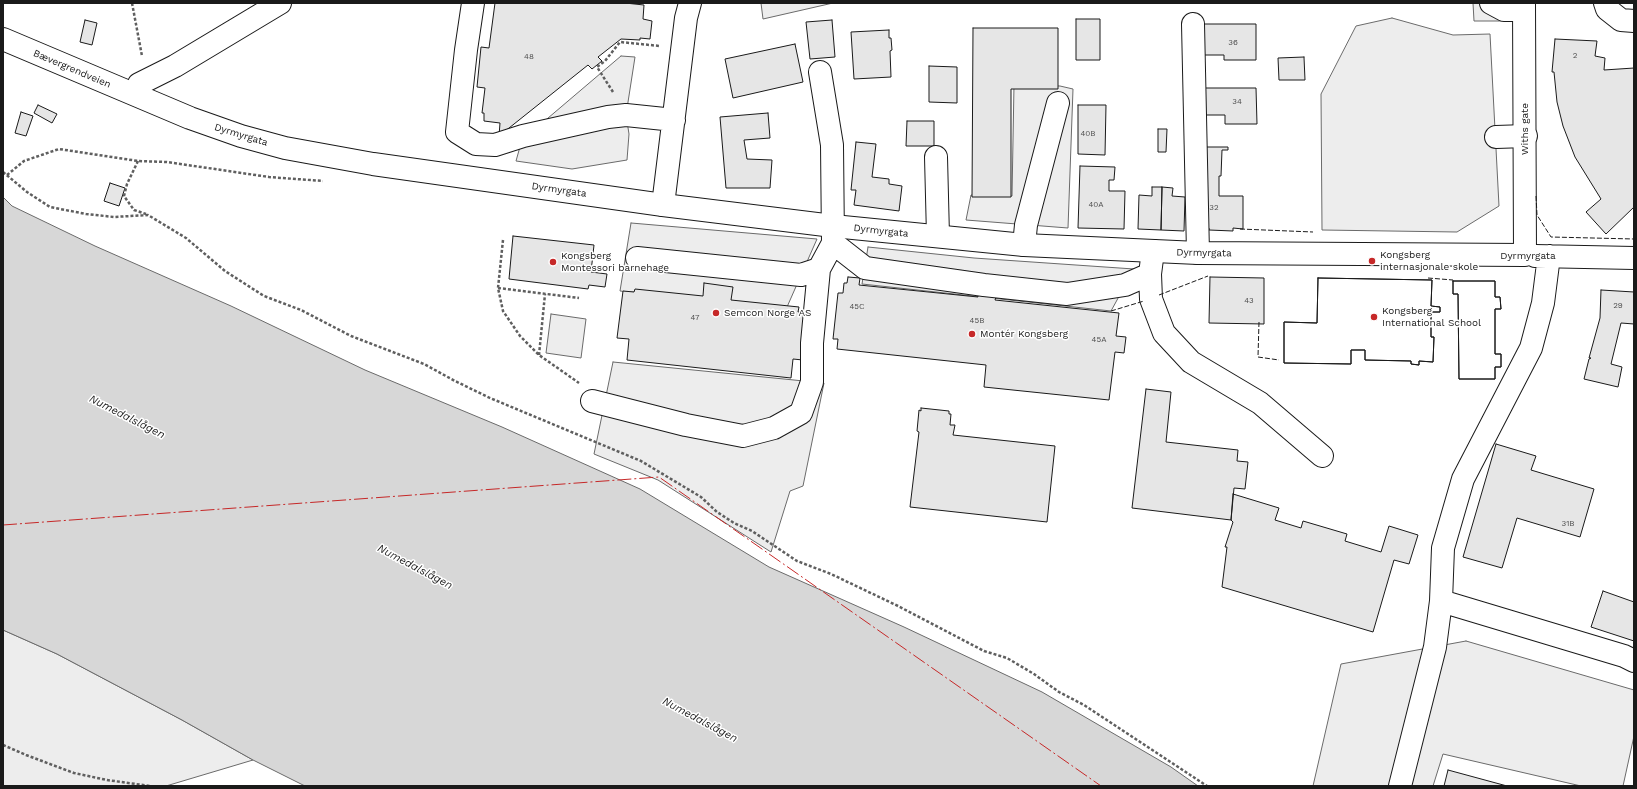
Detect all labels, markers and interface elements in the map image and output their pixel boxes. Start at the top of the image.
house number: 36 [1228,38,1238,48]
street label: Bævergrendveien [31,47,113,91]
house number: 2 [1573,51,1577,61]
house number: 48 [524,52,534,62]
house number: 34 [1232,97,1242,107]
street label: Withs gate [1519,103,1531,155]
street label: Dyrmyrgata [213,121,269,149]
house number: 40B [1080,129,1096,139]
street label: Dyrmyrgata [531,180,587,200]
house number: 40A [1088,200,1104,210]
house number: 32 [1209,203,1219,213]
street label: Dyrmyrgata [853,222,909,240]
street label: Dyrmyrgata [1176,247,1232,259]
place label: Kongsberg internasjonale skole [1380,249,1478,272]
place label: Kongsberg Montessori barnehage [561,250,669,274]
street label: Dyrmyrgata [1500,250,1556,262]
marker: Kongsberg internasjonale skole [1367,256,1377,266]
marker: Kongsberg Montessori barnehage [548,257,558,267]
house number: 43 [1244,296,1254,306]
house number: 29 [1613,301,1623,311]
house number: 45C [849,302,865,312]
place label: Kongsberg International School [1382,305,1481,328]
place label: Semcon Norge AS [724,307,811,319]
marker: Semcon Norge AS [711,308,721,318]
marker: Kongsberg International School [1369,312,1379,322]
house number: 47 [691,313,699,323]
house number: 45B [970,316,984,326]
place label: Montér Kongsberg [980,328,1068,340]
marker: Montér Kongsberg [967,329,977,339]
house number: 45A [1092,335,1106,345]
water label: Numedalslågen [87,392,167,442]
house number: 31B [1561,519,1575,529]
water label: Numedalslågen [375,542,455,592]
water label: Numedalslågen [660,695,740,745]

